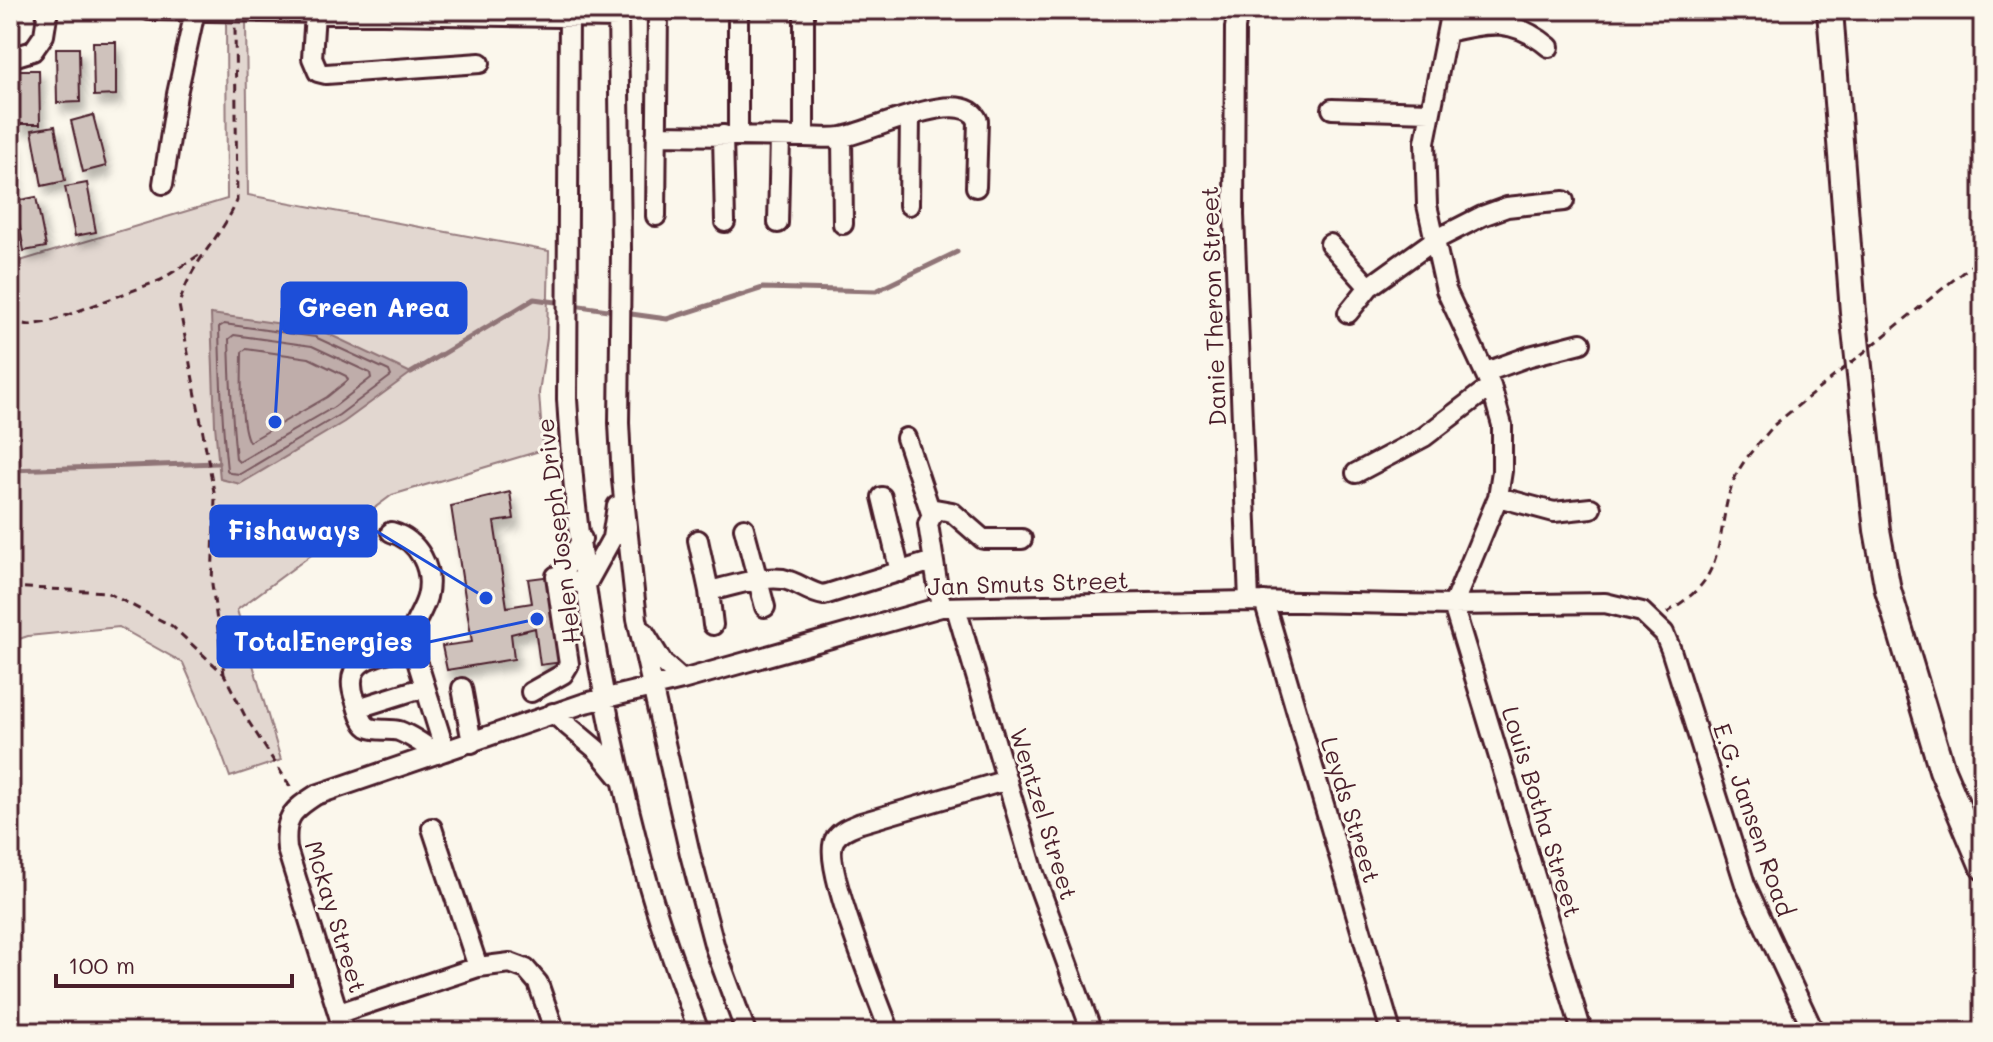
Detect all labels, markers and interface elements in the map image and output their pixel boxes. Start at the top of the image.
street label: Danie Theron Street [1193,186,1232,427]
callout: Green Area [282,283,466,333]
text: Green Area [298,290,450,324]
street label: Helen Joseph Drive [528,417,587,646]
callout: Fishaways [211,506,376,556]
text: Fishaways [228,513,360,547]
street label: Jan Smuts Street [927,563,1129,602]
callout: TotalEnergies [218,617,429,667]
text: TotalEnergies [233,624,413,658]
street label: Louis Botha Street [1496,702,1589,921]
street label: E.G. Jansen Road [1707,719,1802,920]
street label: Wentzel Street [1004,724,1085,903]
street label: Leyds Street [1315,733,1388,886]
street label: Mckay Street [299,837,374,996]
scale bar [56,938,292,988]
text: 100 m [68,949,135,980]

